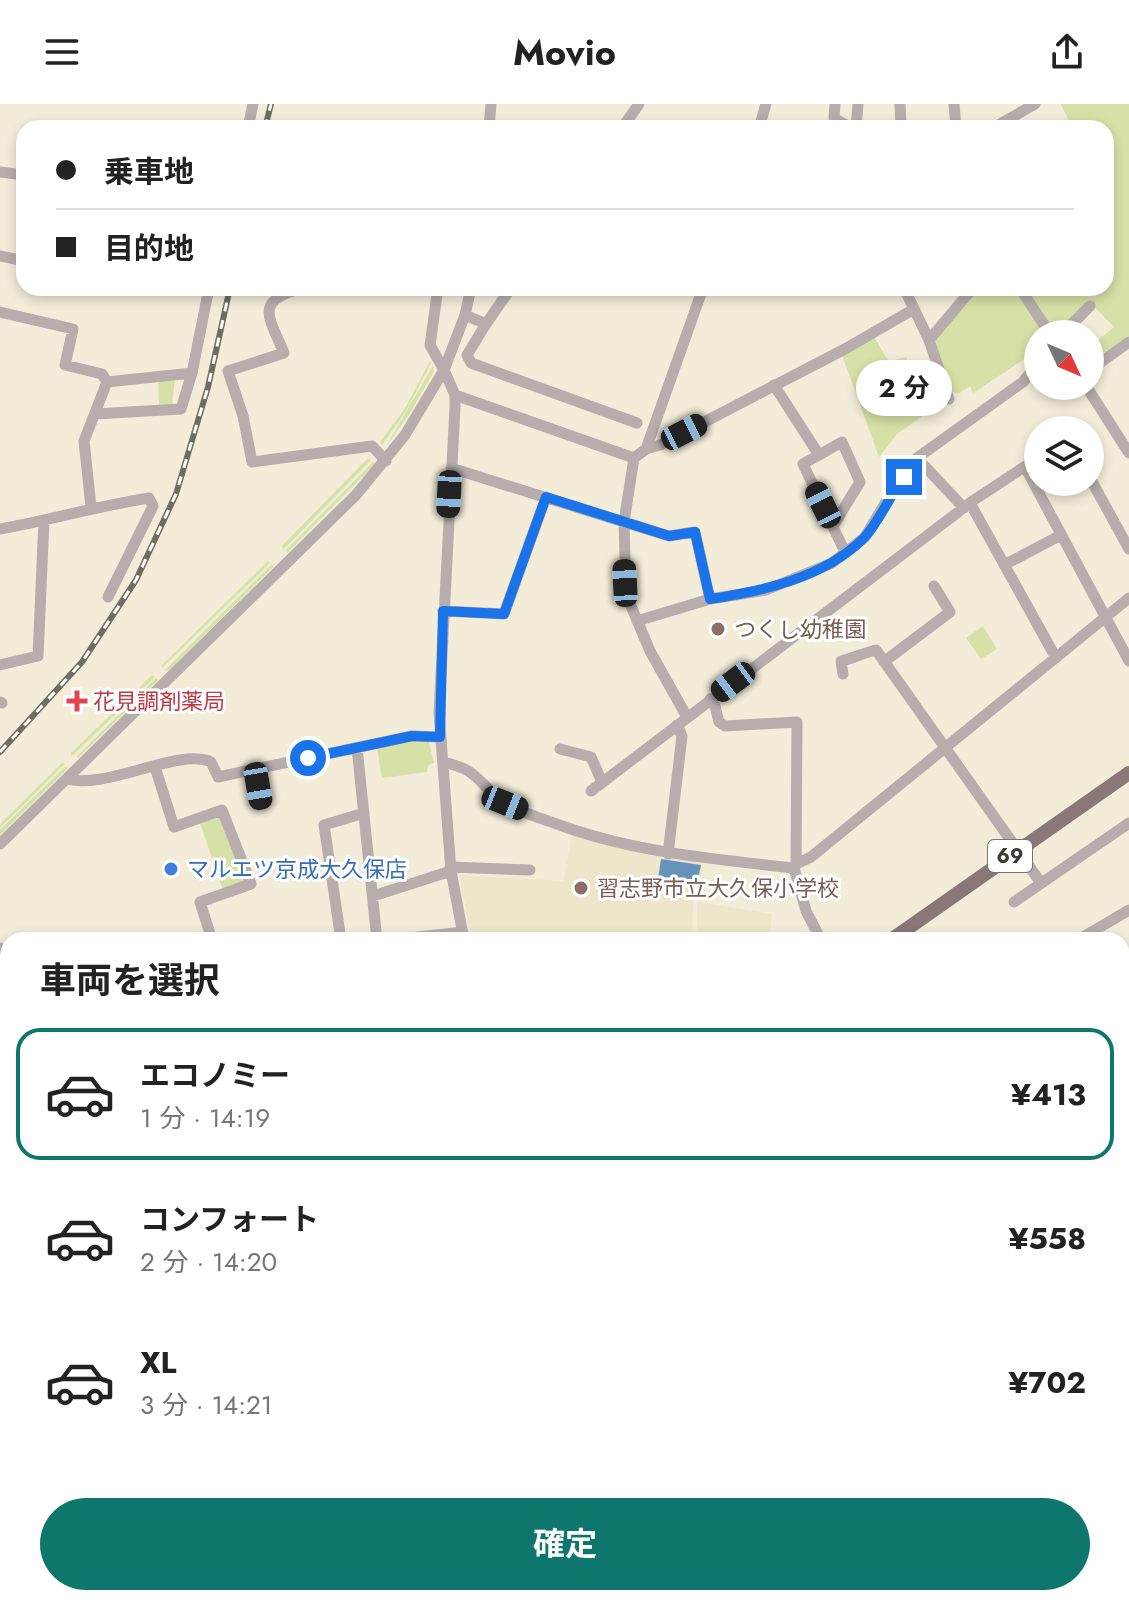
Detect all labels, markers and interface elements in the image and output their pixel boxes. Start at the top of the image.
text: Movio [513,26,616,78]
icon: menu [40,30,84,74]
icon: share [1045,30,1089,74]
text: 乗車地 [104,150,194,193]
text: 目的地 [104,227,194,270]
north arrow [1024,320,1104,400]
map controls [1024,320,1104,496]
callout: 2 分 [856,361,952,417]
text: 2 分 [879,369,929,407]
car [657,410,711,454]
button: layers [1024,416,1104,496]
route end [886,459,922,495]
car [436,469,462,519]
car [802,478,844,532]
car [612,558,638,608]
place label: つくし幼稚園 [734,613,866,645]
marker: つくし幼稚園 [709,620,727,638]
car [707,658,759,706]
place label: 花見調剤薬局 [93,685,225,717]
marker: 花見調剤薬局 [68,692,86,710]
route start [290,740,326,776]
car [242,760,274,812]
car [478,783,532,823]
road number: 69 [988,840,1032,872]
place label: マルエツ京成大久保店 [187,853,407,885]
marker: マルエツ京成大久保店 [162,860,180,878]
place label: 習志野市立大久保小学校 [597,872,839,904]
marker: 習志野市立大久保小学校 [572,879,590,897]
text: 車両を選択 [40,954,220,1006]
text: エコノミー [140,1054,290,1097]
icon: car [44,1058,116,1130]
text: ¥413 [1011,1073,1086,1116]
text: 1 分 · 14:19 [140,1099,270,1137]
text: コンフォート [140,1198,319,1241]
icon: car [44,1202,116,1274]
text: ¥558 [1008,1217,1086,1260]
text: 2 分 · 14:20 [140,1243,277,1281]
text: XL [140,1341,176,1384]
icon: car [44,1346,116,1418]
text: ¥702 [1008,1361,1086,1404]
text: 3 分 · 14:21 [140,1386,273,1424]
button: 確定 [40,1498,1090,1590]

